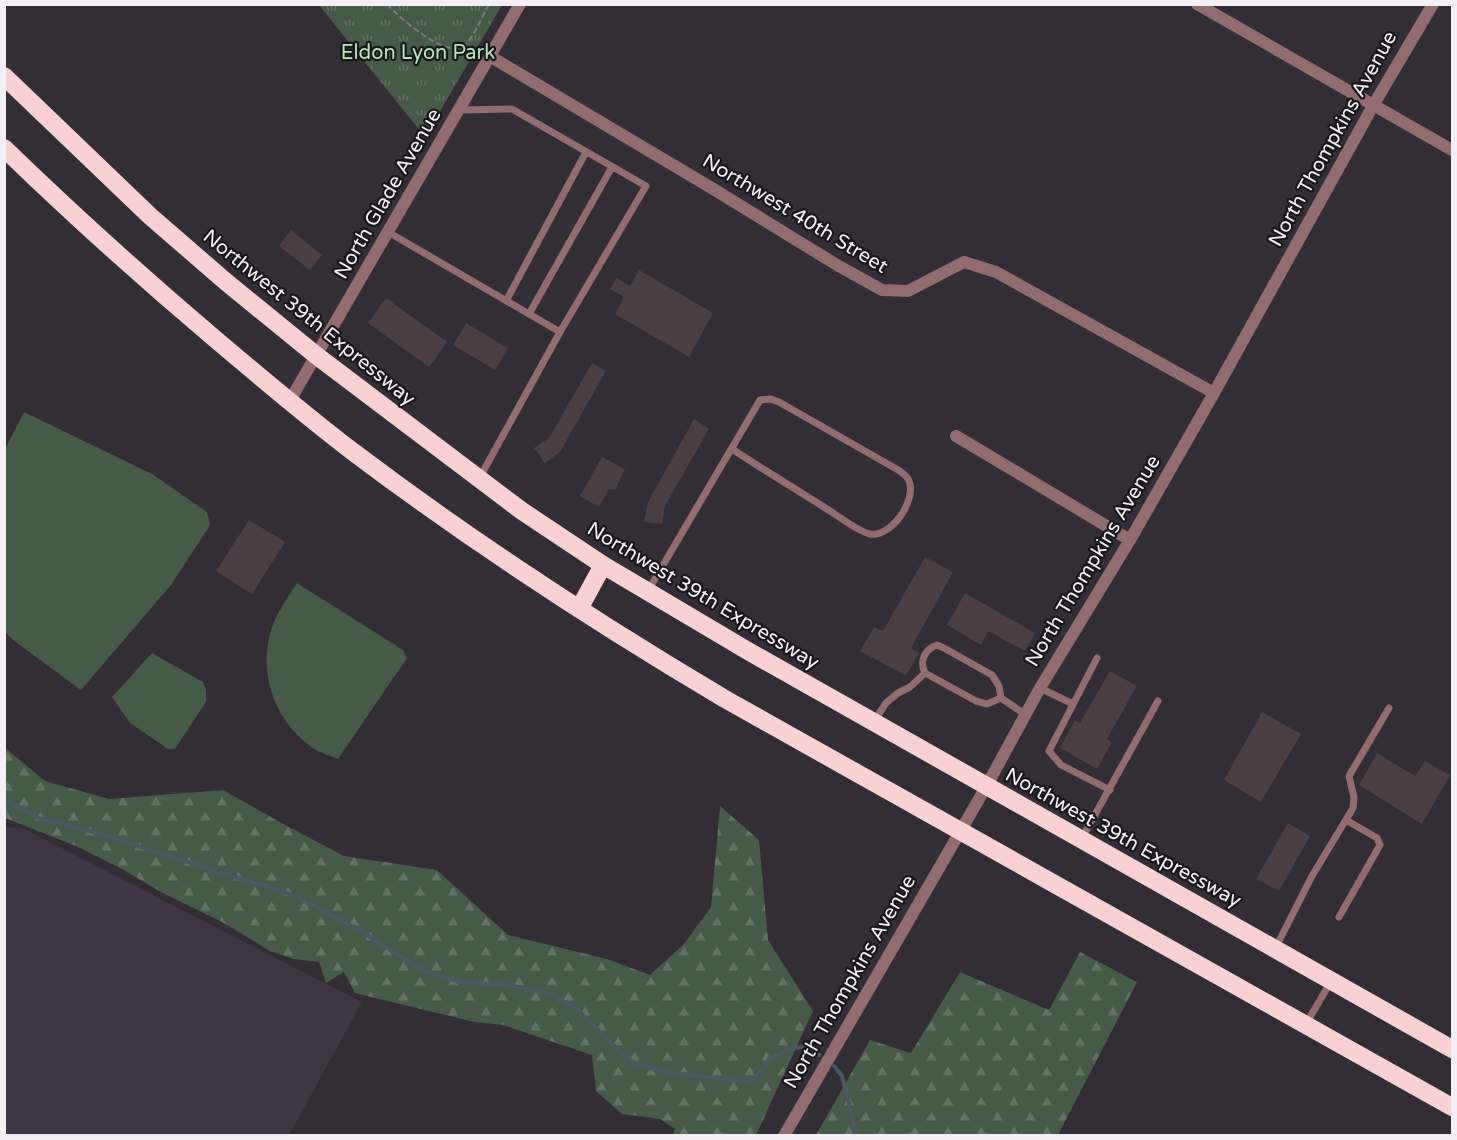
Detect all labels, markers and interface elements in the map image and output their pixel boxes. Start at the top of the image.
street label: North Thompkins Avenue [1264,27,1402,251]
park label: Eldon Lyon Park [341,41,495,65]
street label: North Glade Avenue [329,105,447,283]
street label: Northwest 40th Street [698,149,892,279]
street label: Northwest 39th Expressway [198,225,420,411]
street label: North Thompkins Avenue [1020,451,1166,671]
street label: Northwest 39th Expressway [583,517,824,675]
street label: Northwest 39th Expressway [1001,763,1245,913]
street label: North Thompkins Avenue [779,871,921,1093]

